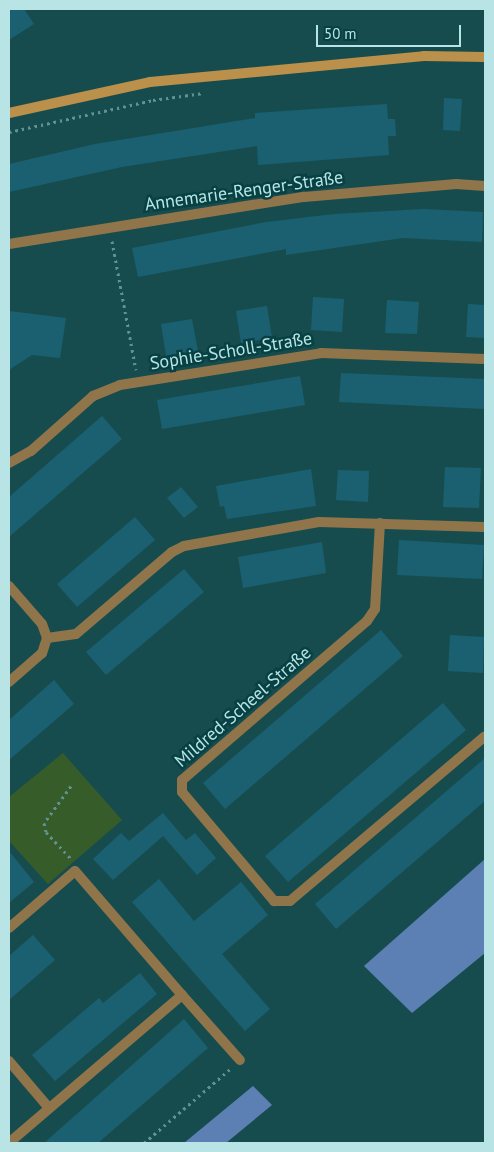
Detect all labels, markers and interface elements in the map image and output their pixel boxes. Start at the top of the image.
scale bar [319,15,464,47]
text: 50 m [324,24,357,43]
street label: Annemarie-Renger-Straße [143,166,345,216]
street label: Sophie-Scholl-Straße [148,328,314,374]
street label: Mildred-Scheel-Straße [171,642,315,772]

